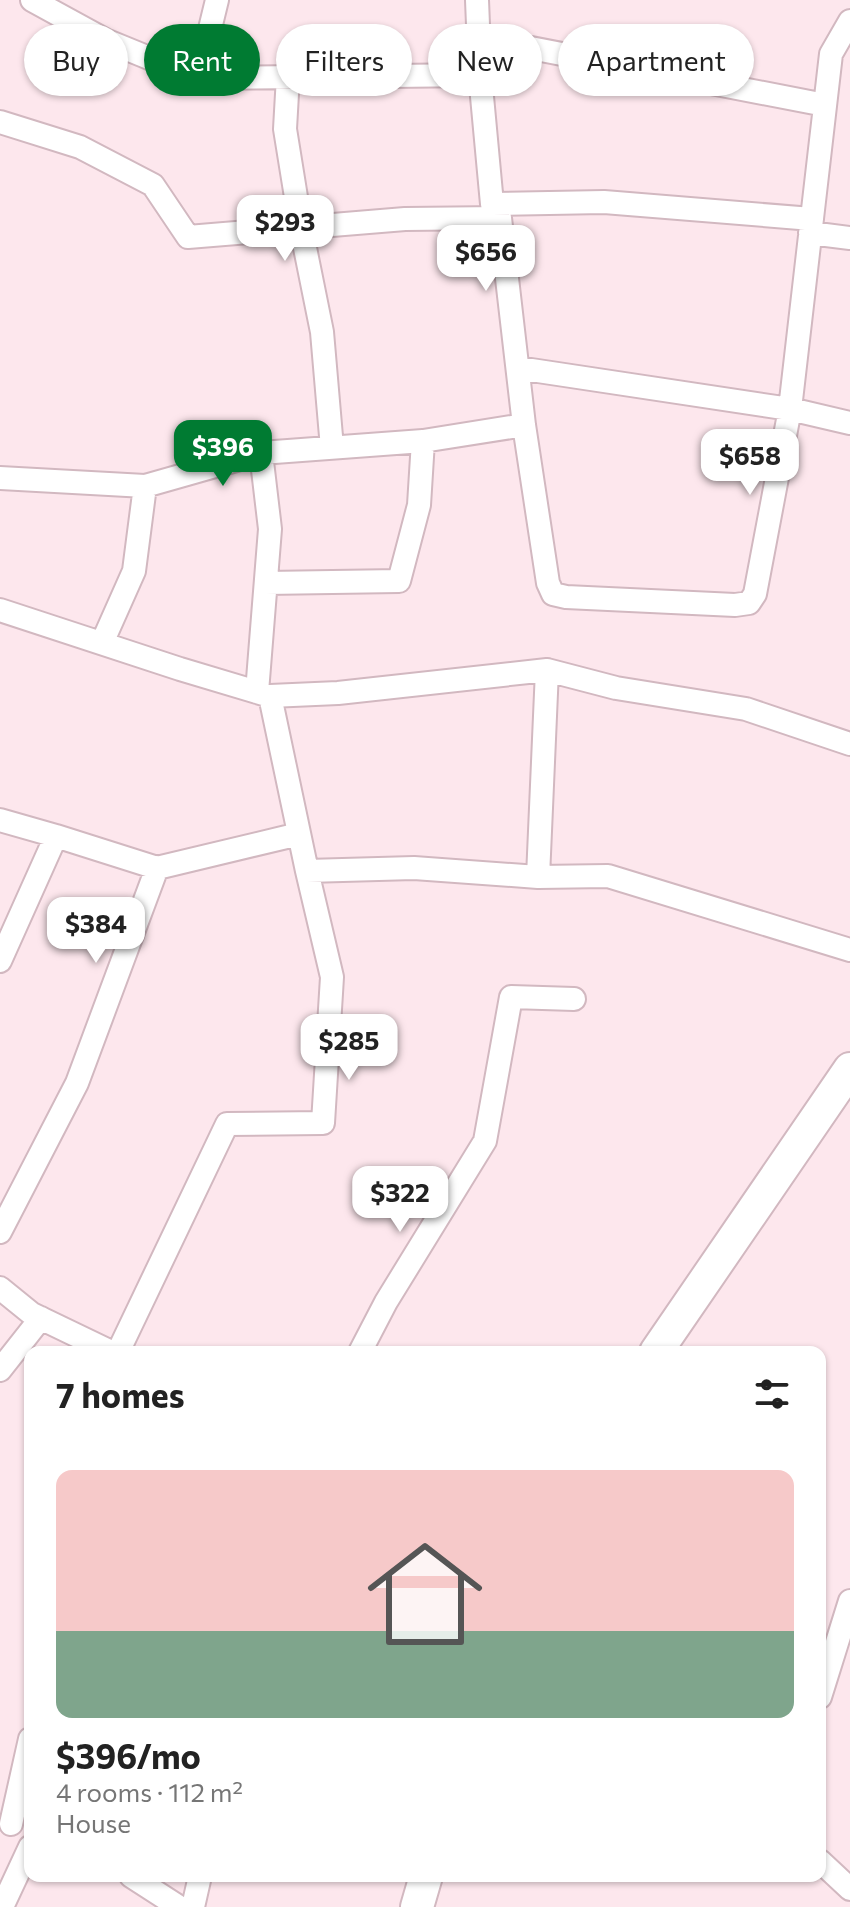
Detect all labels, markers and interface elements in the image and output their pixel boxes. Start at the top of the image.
chip: Buy [24,24,128,96]
chip: Rent [144,24,260,96]
chip: Filters [276,24,412,96]
chip: New [428,24,542,96]
chip: Apartment [558,24,754,96]
pin: $293 [238,195,332,263]
text: $293 [255,205,315,236]
pin: $656 [439,225,533,293]
text: $656 [455,235,517,266]
pin: $396 [176,420,270,488]
pin: $658 [703,429,797,497]
text: $396 [192,430,254,461]
text: $658 [719,439,781,470]
pin: $384 [49,897,143,965]
text: $384 [65,907,127,938]
pin: $285 [302,1014,396,1082]
text: $285 [319,1024,379,1055]
pin: $322 [353,1166,447,1234]
text: $322 [370,1176,430,1207]
icon: filters [750,1372,794,1416]
text: 7 homes [56,1373,185,1415]
icon: home [353,1522,497,1666]
text: $396/mo [56,1734,201,1776]
text: 4 rooms · 112 m² [56,1776,243,1807]
text: House [56,1807,131,1838]

